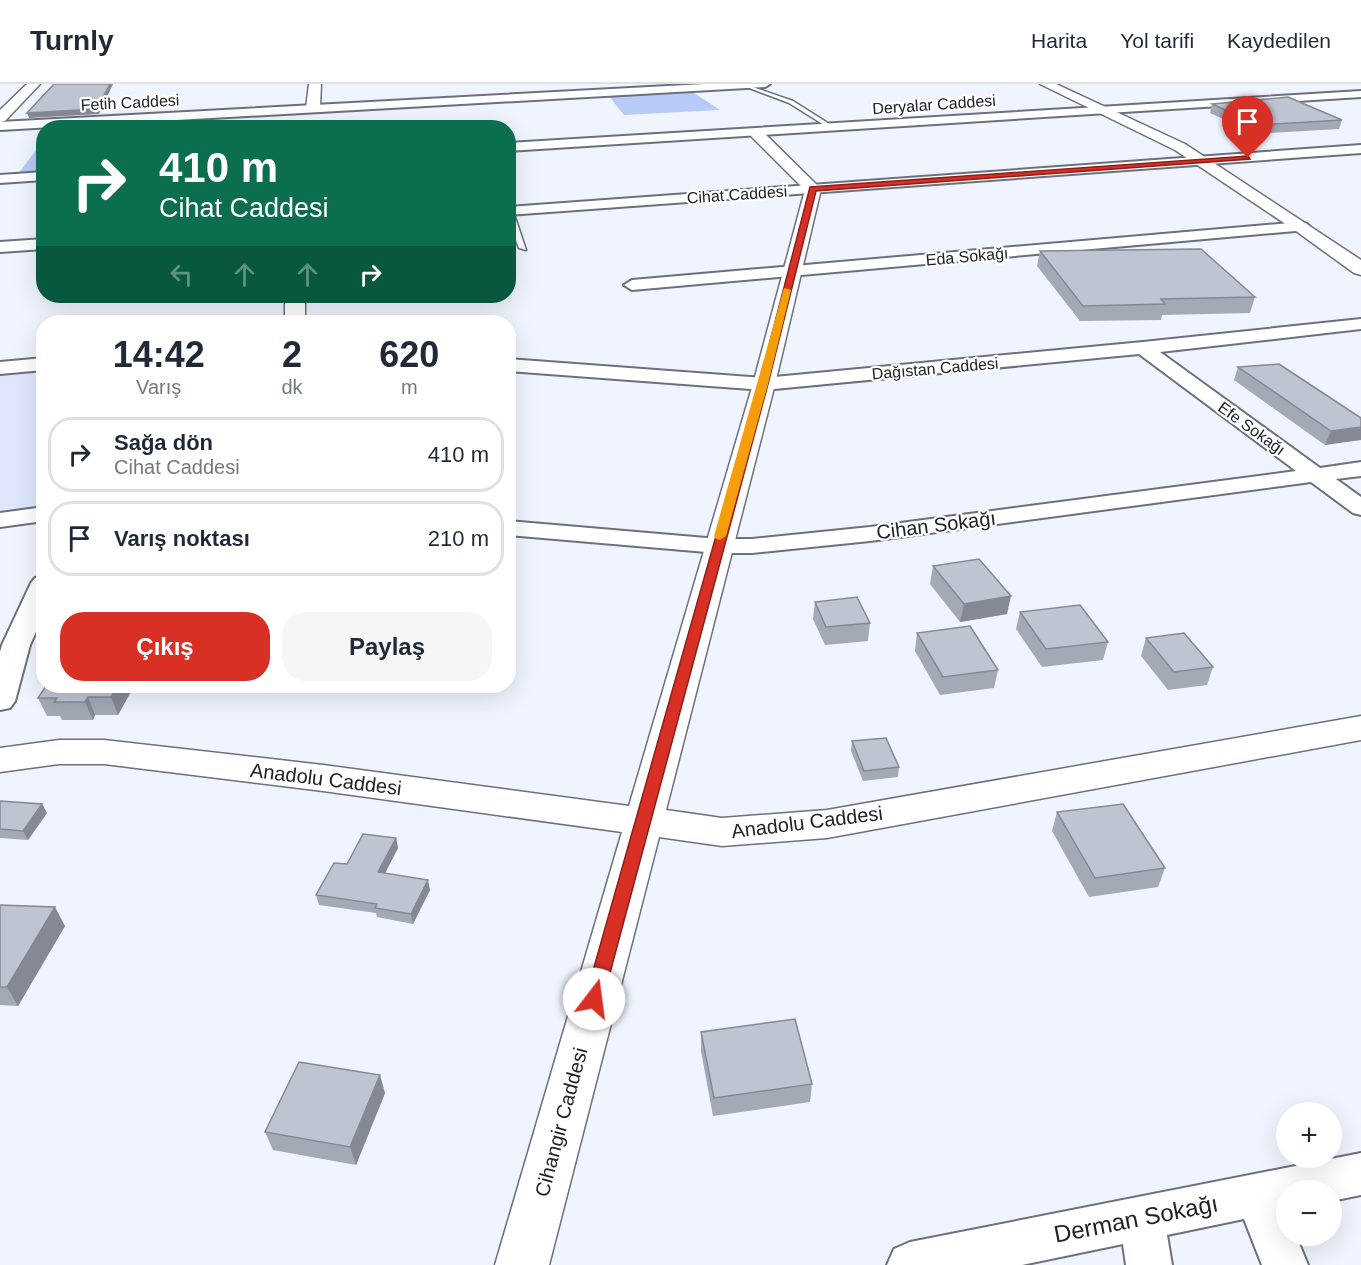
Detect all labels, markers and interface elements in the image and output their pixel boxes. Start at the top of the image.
text: Turnly [30,25,113,56]
text: Harita [1031,29,1087,52]
text: Yol tarifi [1120,29,1194,52]
text: Kaydedilen [1227,29,1331,52]
street label: Fetih Caddesi [80,91,180,114]
street label: Deryalar Caddesi [872,92,996,117]
pin [1222,96,1273,158]
icon: arrive [1231,105,1264,138]
icon: right [60,144,138,222]
text: 410 m [159,144,278,191]
street label: Cihat Caddesi [686,183,788,206]
text: Cihat Caddesi [159,193,329,223]
street label: Eda Sokağı [925,244,1009,269]
icon: left [165,258,198,291]
icon: ahead [228,258,261,291]
icon: ahead [291,258,324,291]
icon: right [354,258,387,291]
text: 14:42 [113,334,205,375]
text: 2 [282,334,302,375]
text: 620 [379,334,439,375]
street label: Dağıstan Caddesi [871,354,999,383]
text: Varış [136,376,181,398]
text: dk [281,376,303,398]
text: m [401,376,418,398]
street label: Efe Sokağı [1215,399,1288,458]
text: Sağa dön [114,430,213,455]
icon: right [63,438,96,471]
text: 410 m [428,442,489,467]
text: Cihat Caddesi [114,456,240,478]
street label: Cihan Sokağı [875,507,997,543]
icon: arrive [63,522,96,555]
text: Varış noktası [114,526,250,551]
text: 210 m [428,526,489,551]
button: Çıkış [60,612,270,681]
button: Paylaş [282,612,492,681]
street label: Anadolu Caddesi [249,759,403,799]
street label: Anadolu Caddesi [730,802,884,842]
position arrow [562,967,626,1031]
street label: Cihangir Caddesi [531,1045,591,1199]
map controls [1276,1102,1342,1246]
button: + [1276,1102,1342,1168]
button: − [1276,1180,1342,1246]
street label: Derman Sokağı [1051,1189,1220,1248]

